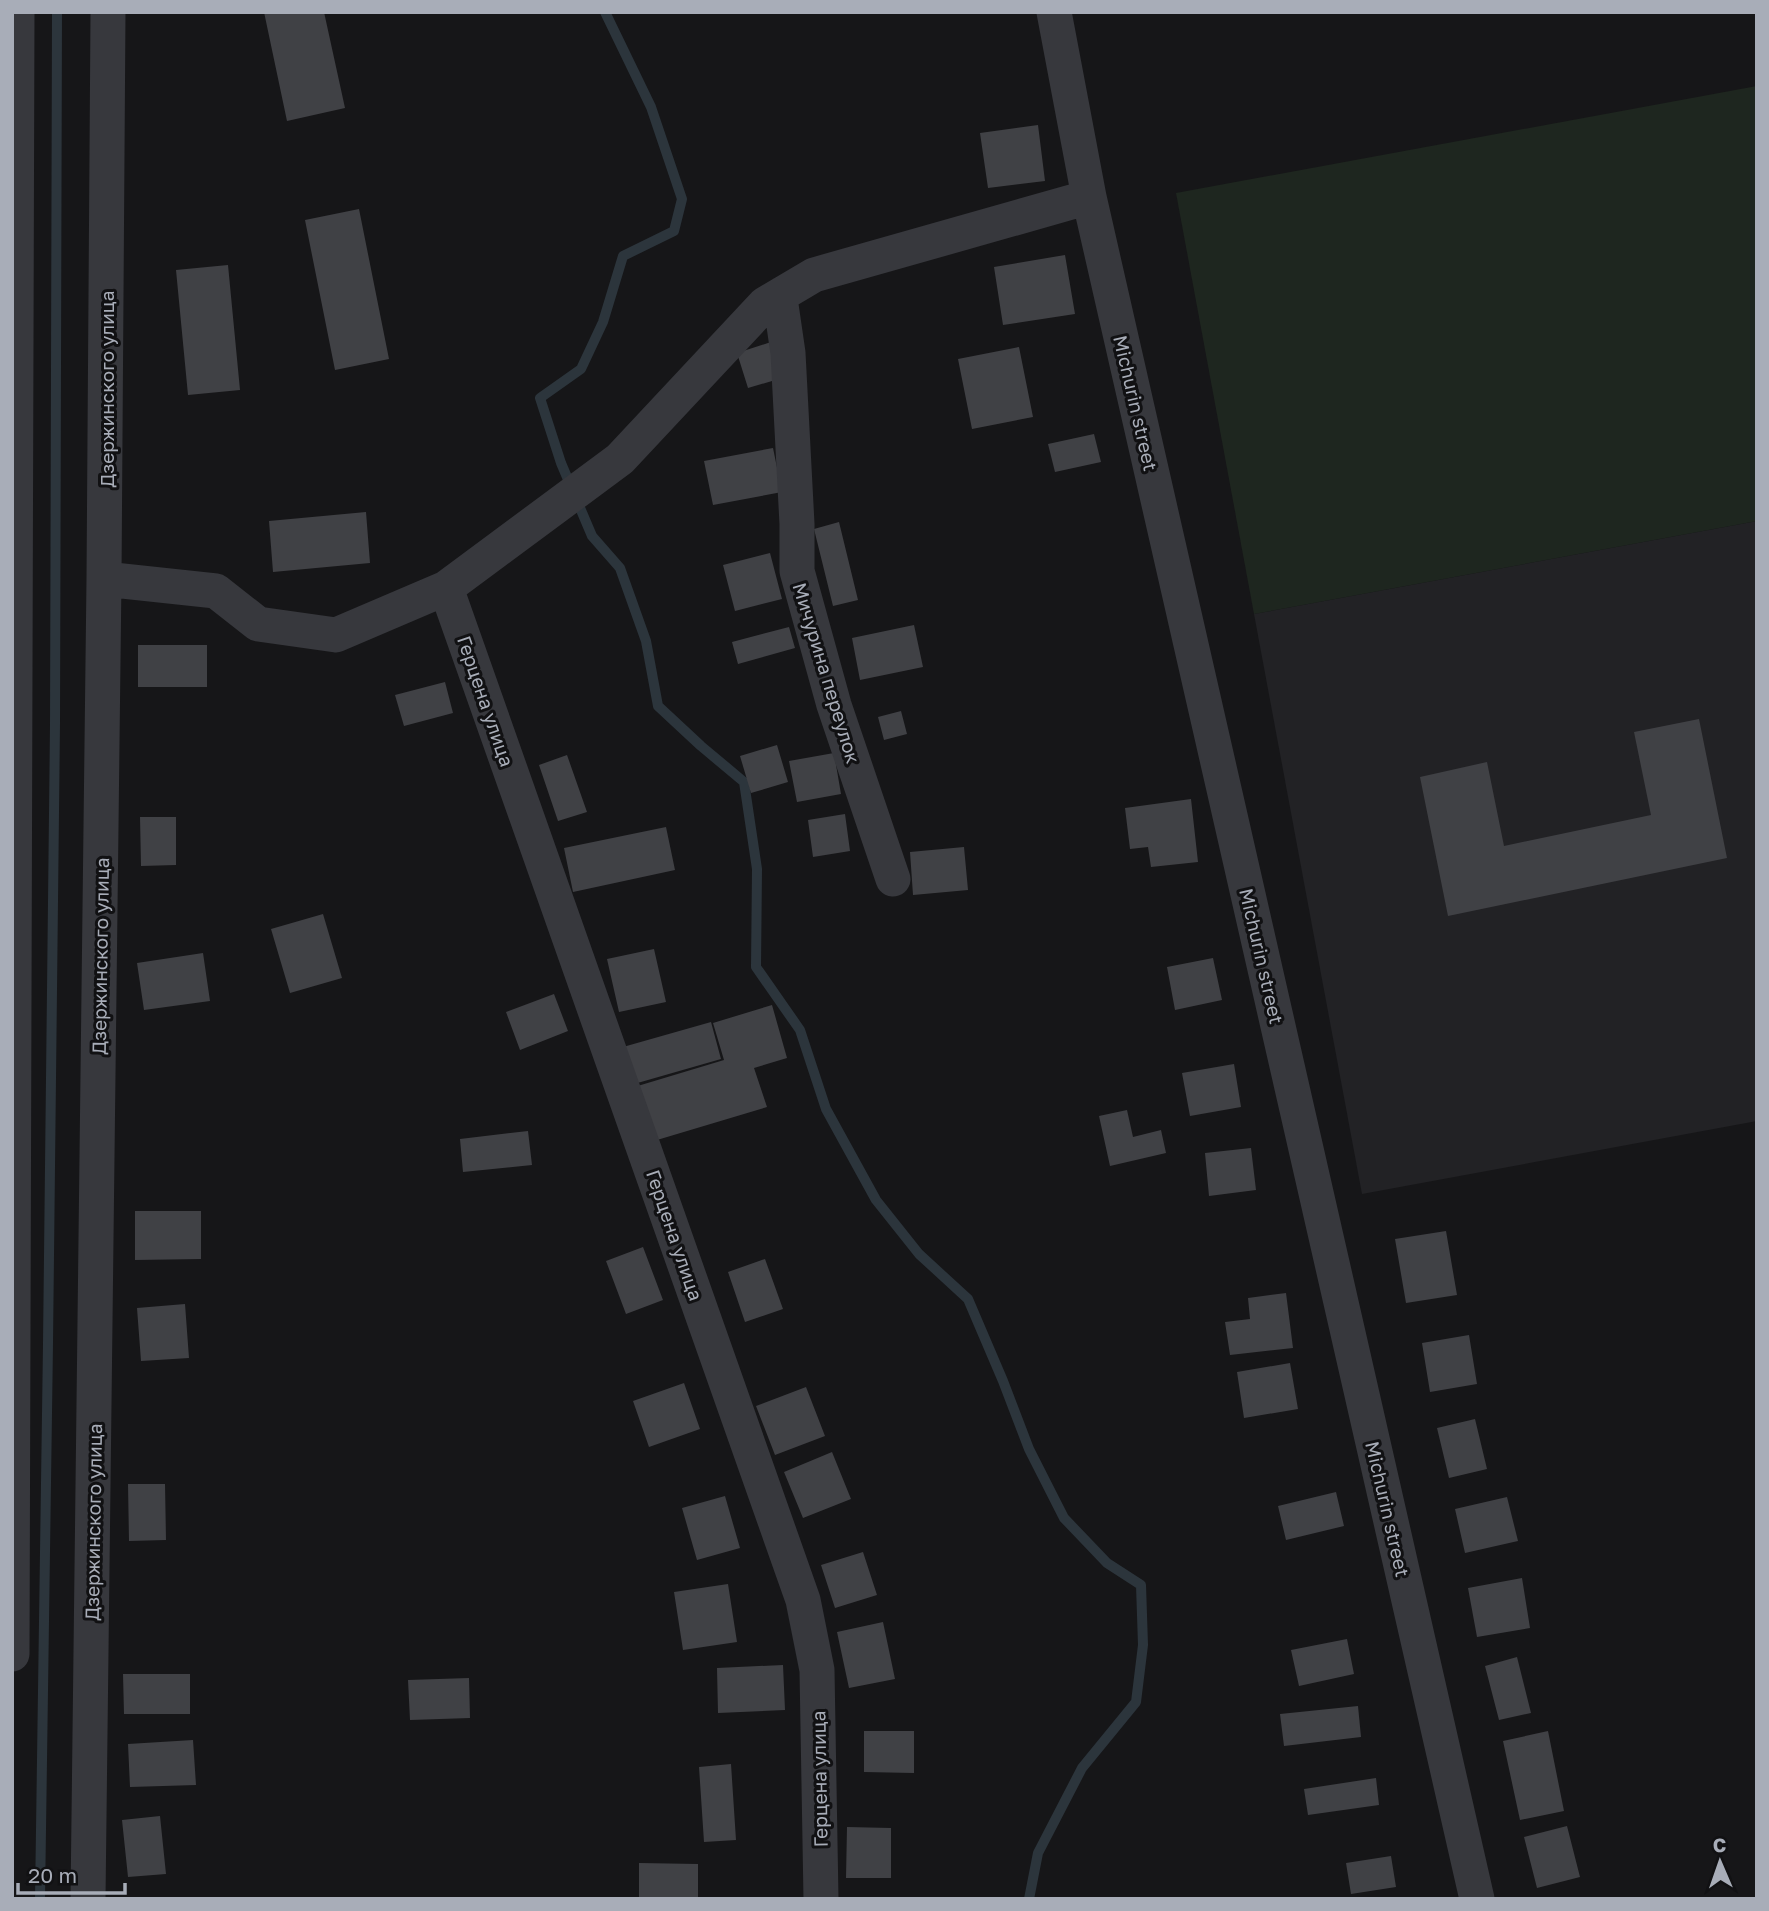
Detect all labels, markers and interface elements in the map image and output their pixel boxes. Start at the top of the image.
street label: Дзержинского улица [95,290,118,488]
street label: Michurin street [1109,333,1163,473]
street label: Мичурина переулок [789,580,865,766]
street label: Герцена улица [453,633,519,769]
street label: Дзержинского улица [87,857,113,1055]
street label: Michurin street [1235,886,1289,1026]
street label: Герцена улица [642,1167,708,1303]
street label: Дзержинского улица [80,1423,106,1621]
street label: Michurin street [1361,1439,1415,1579]
street label: Герцена улица [806,1710,832,1848]
north arrow [1685,1827,1755,1897]
text: С [1712,1833,1727,1856]
scale bar [18,1852,124,1896]
text: 20 m [28,1862,77,1888]

